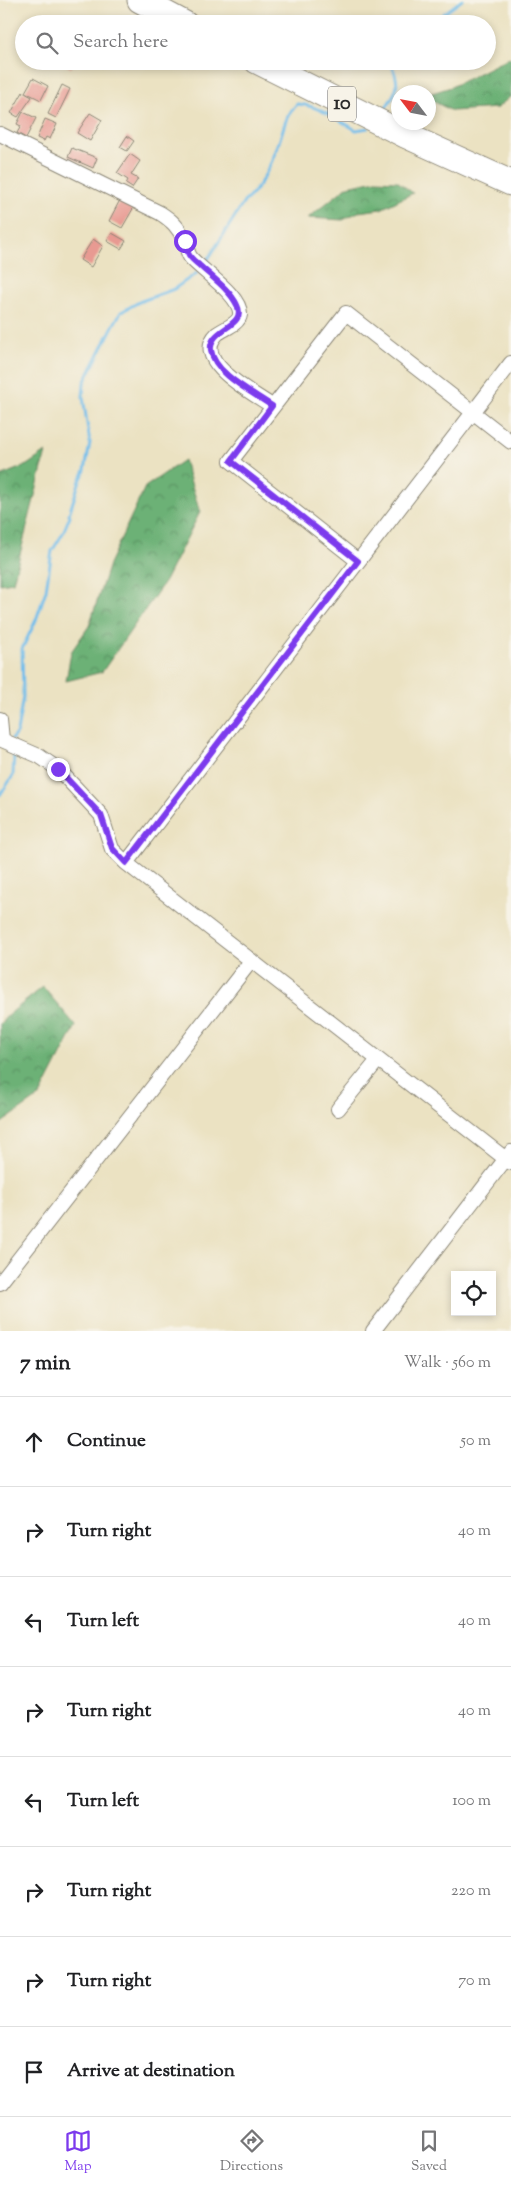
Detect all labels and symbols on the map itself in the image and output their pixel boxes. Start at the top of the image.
north arrow [391,85,436,130]
road number: 10 [328,86,356,122]
route start [174,230,197,253]
route end [47,758,70,781]

